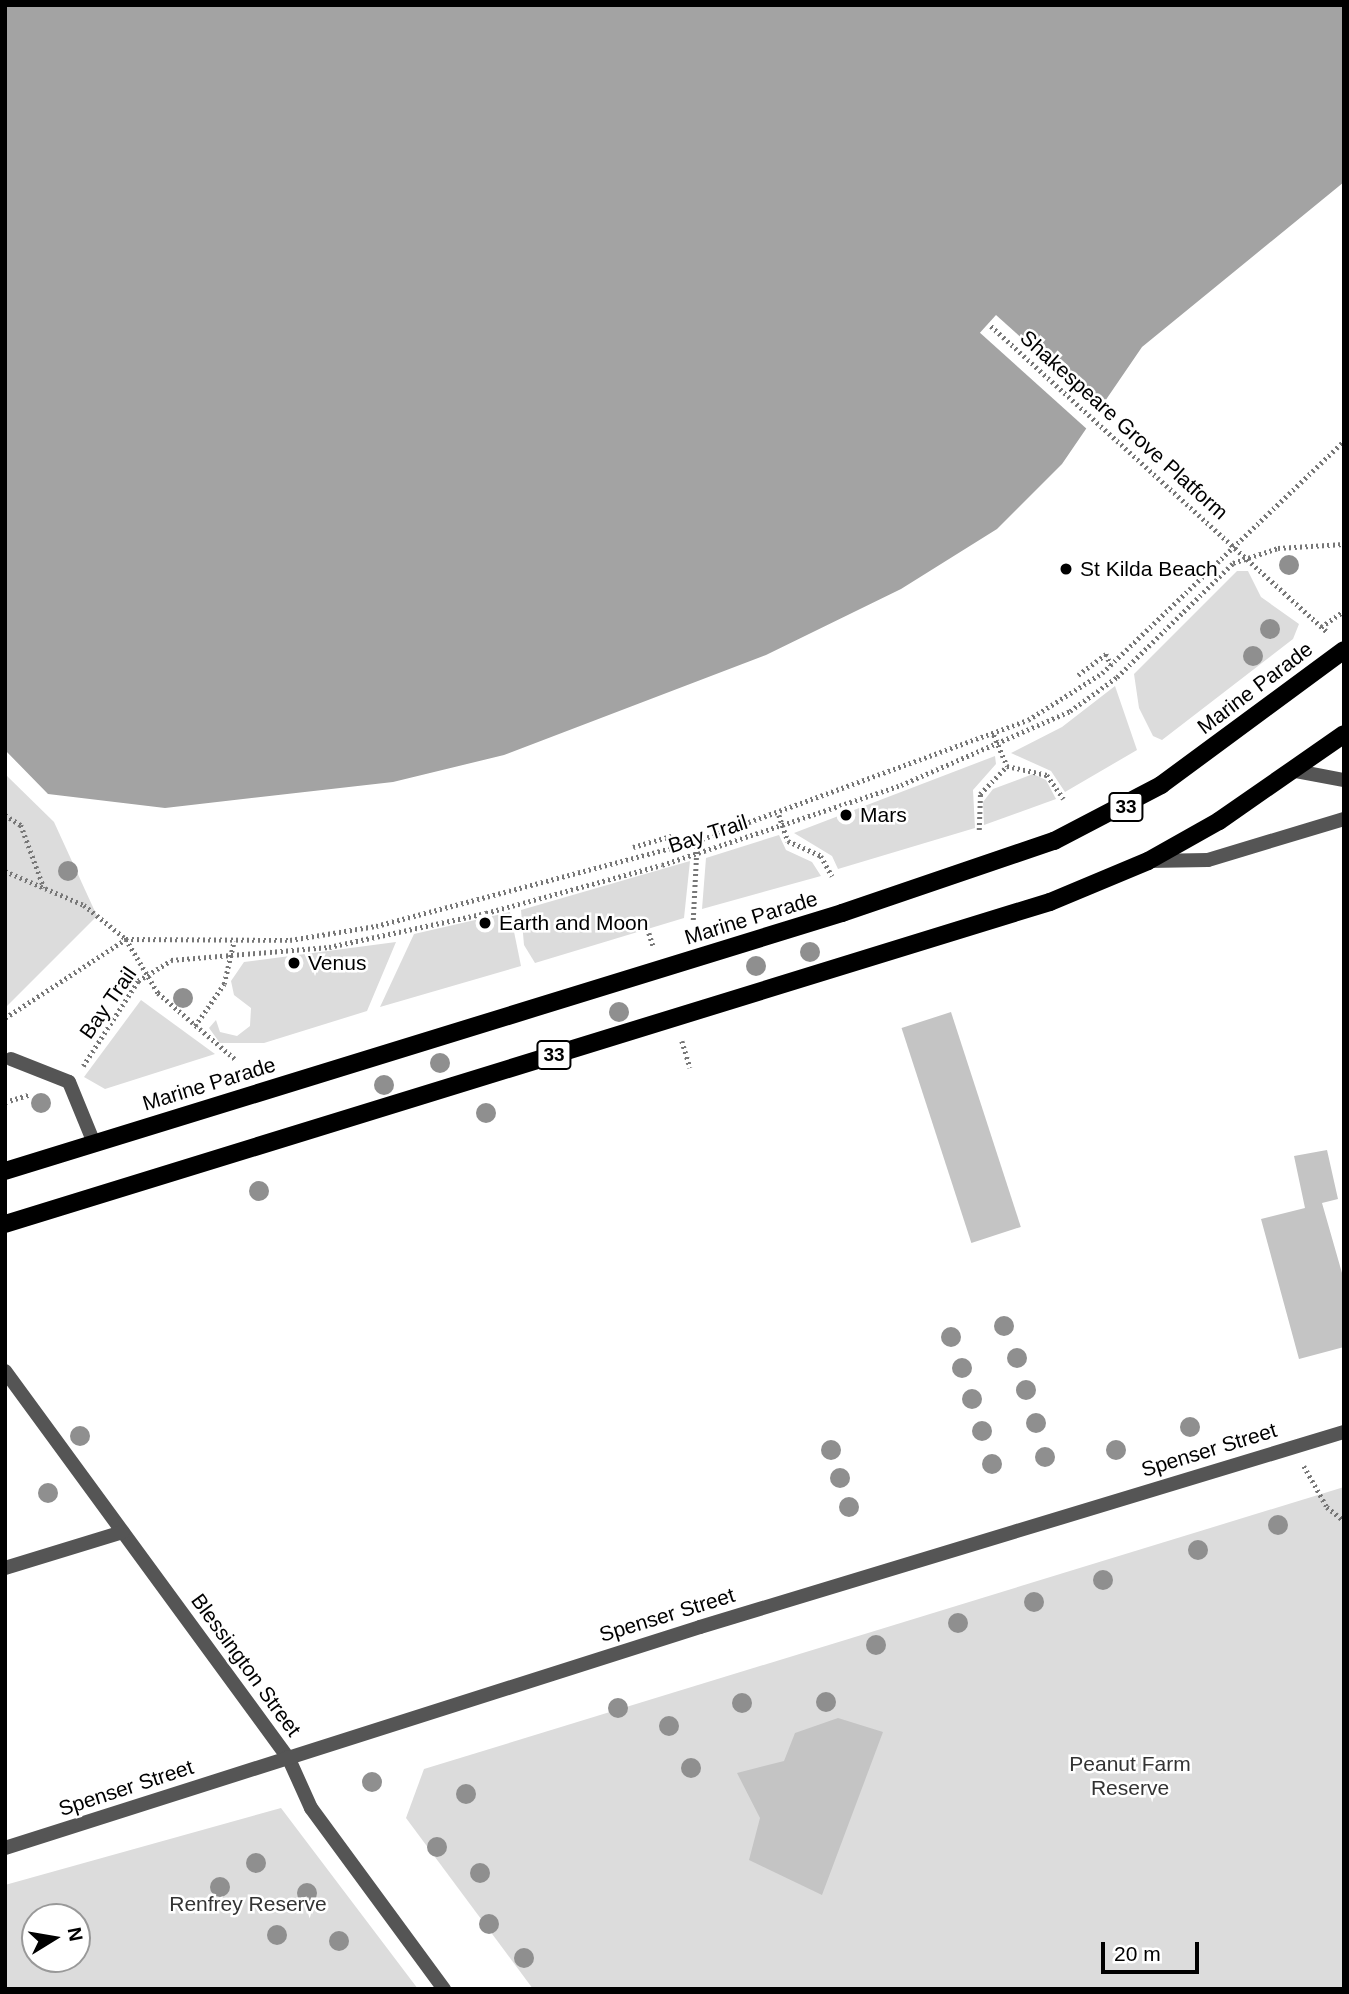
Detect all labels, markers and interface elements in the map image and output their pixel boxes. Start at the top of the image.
street label: Shakespeare Grove Platform [1015,325,1233,525]
place label: St Kilda Beach [1080,556,1218,582]
marker: St Kilda Beach [1058,561,1074,577]
street label: Marine Parade [1192,636,1318,740]
road number: 33 [1107,792,1145,822]
place label: Mars [860,802,907,828]
marker: Mars [838,807,854,823]
street label: Bay Trail [665,809,751,859]
street label: Marine Parade [681,886,821,950]
place label: Earth and Moon [499,910,648,936]
marker: Earth and Moon [477,915,493,931]
place label: Venus [308,950,366,976]
marker: Venus [286,955,302,971]
street label: Bay Trail [74,962,142,1044]
road number: 33 [535,1040,573,1070]
street label: Marine Parade [139,1052,279,1116]
street label: Spenser Street [1138,1417,1280,1483]
street label: Spenser Street [596,1582,738,1648]
street label: Blessington Street [186,1589,306,1741]
park label: Peanut Farm Reserve [1069,1751,1191,1801]
street label: Spenser Street [55,1754,197,1822]
park label: Renfrey Reserve [169,1891,327,1917]
north arrow [21,1903,91,1973]
text: N [64,1926,87,1943]
scale bar [1104,1927,1202,1971]
text: 20 m [1114,1942,1161,1965]

